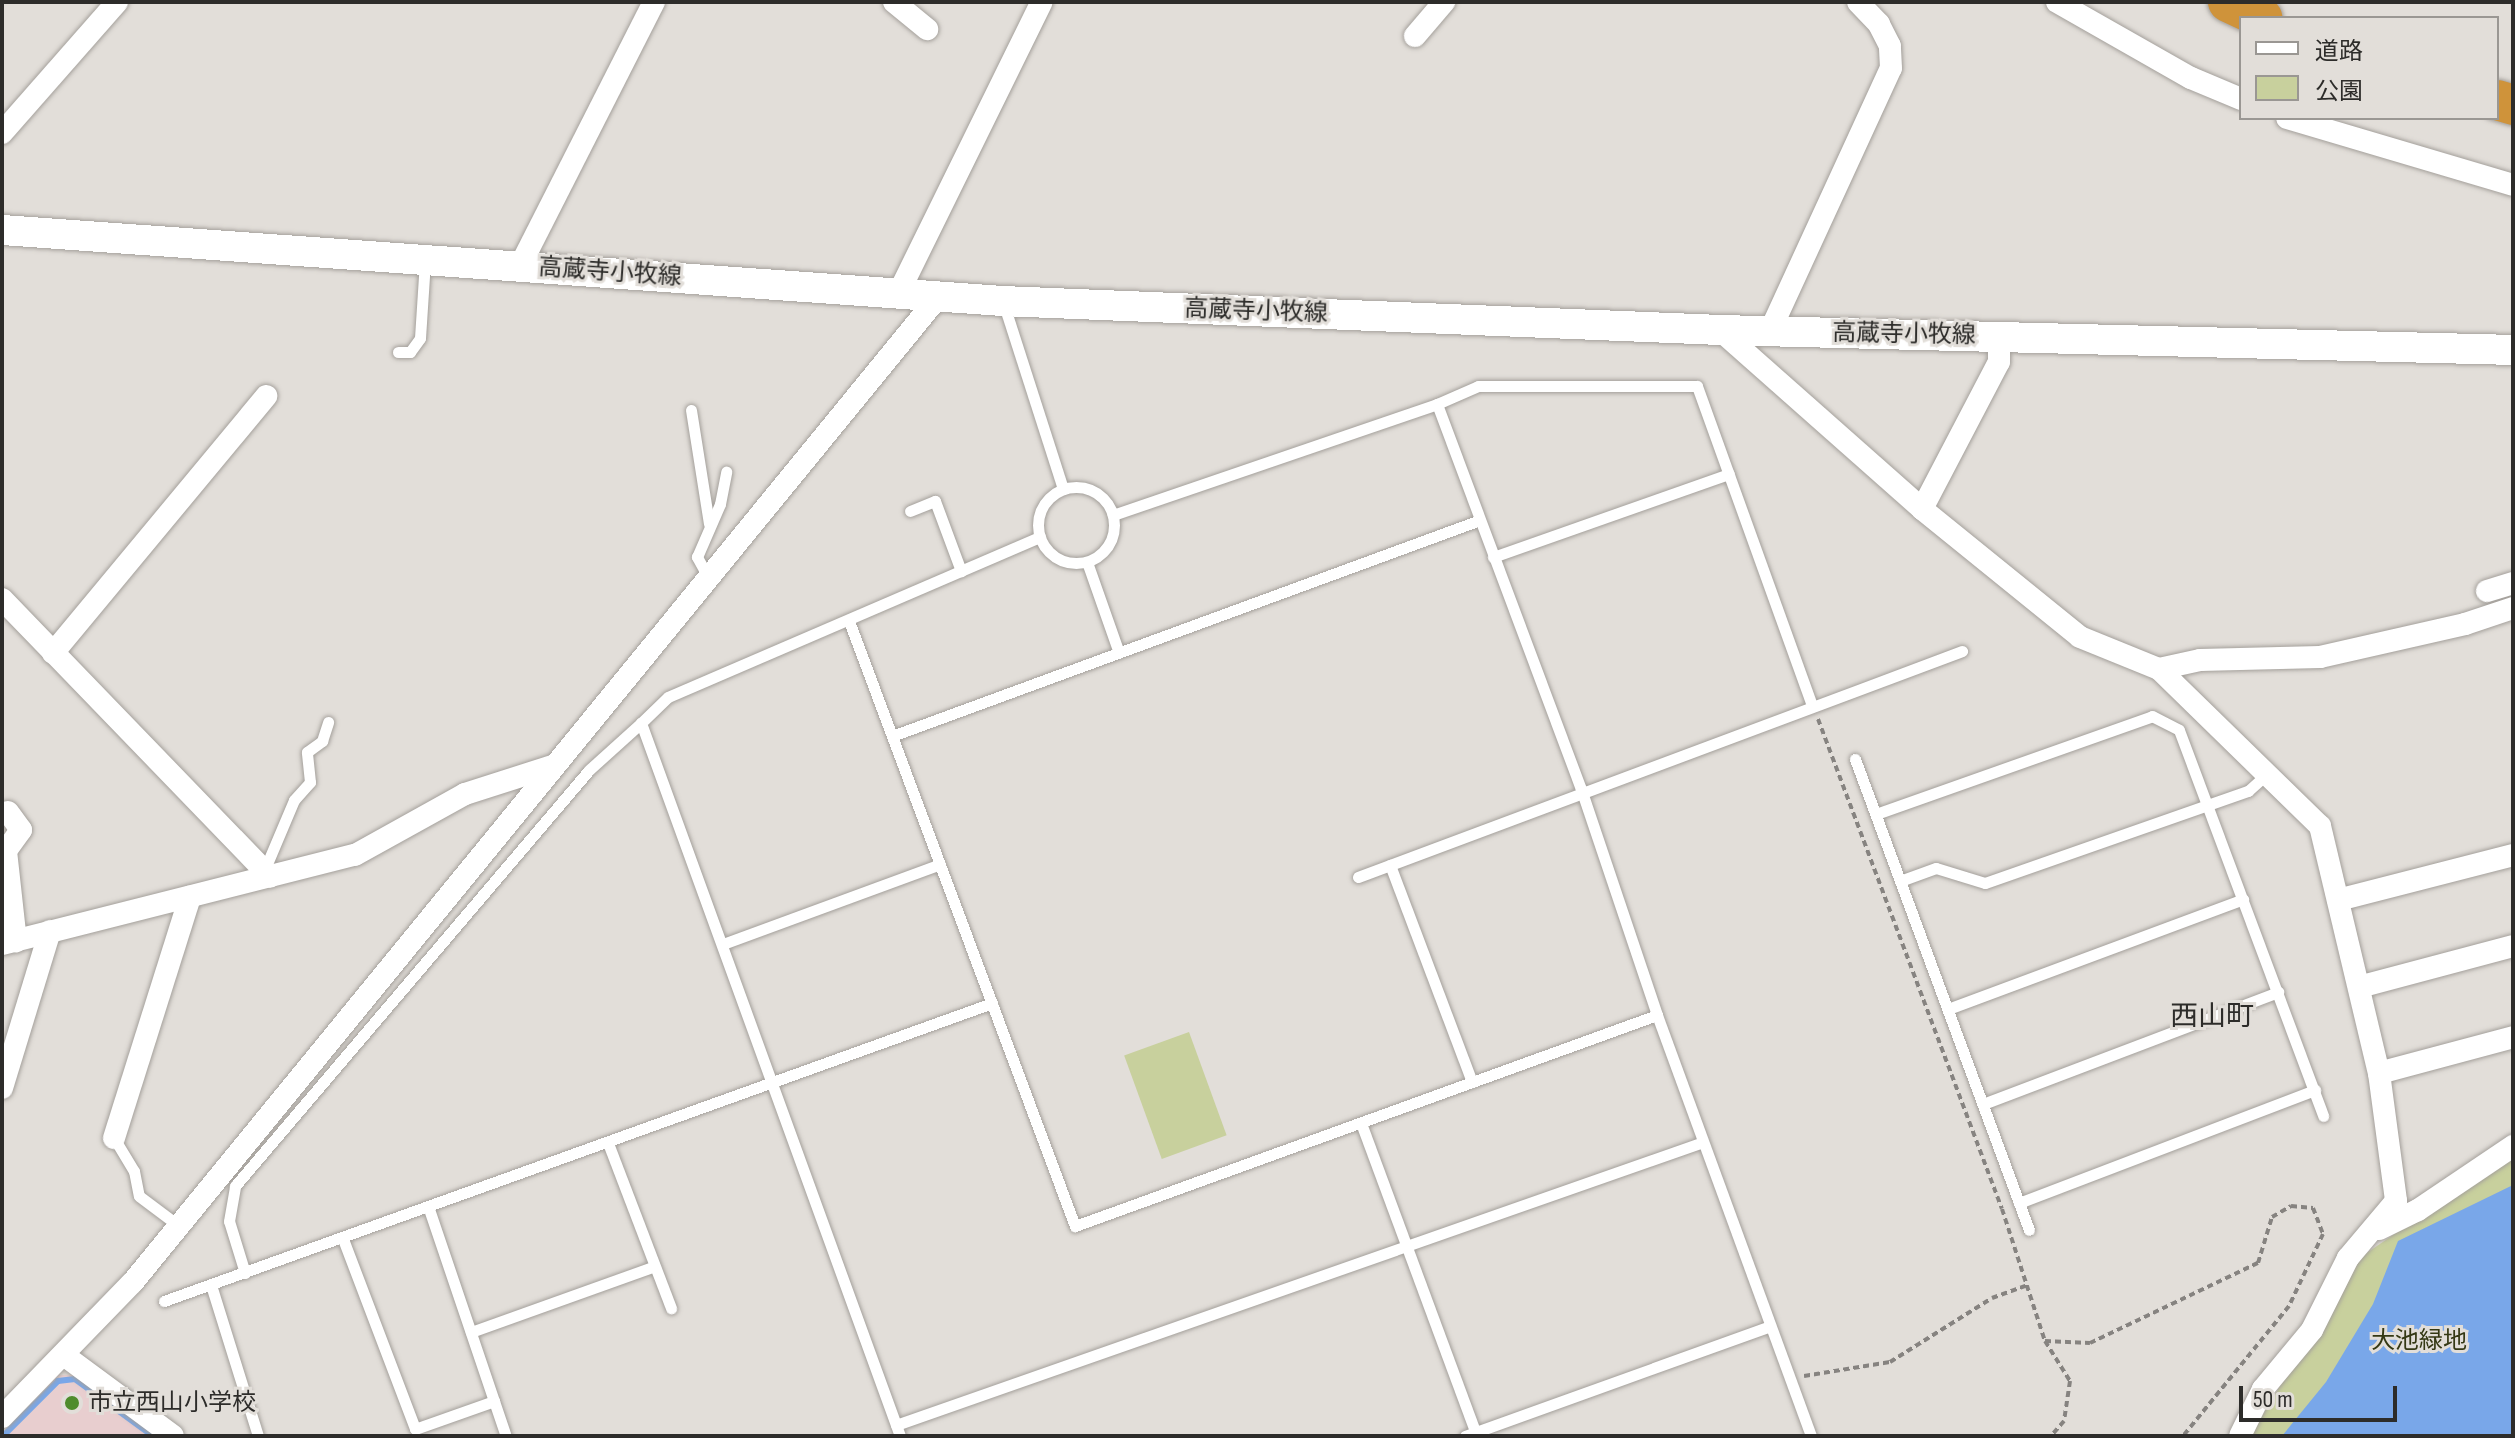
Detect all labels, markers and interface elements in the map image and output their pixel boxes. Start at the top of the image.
legend [2239,16,2499,120]
text: 道路 [2315,37,2363,66]
text: 公園 [2315,77,2363,106]
street label: 高蔵寺小牧線 [537,253,683,291]
street label: 高蔵寺小牧線 [1184,294,1328,328]
street label: 高蔵寺小牧線 [1832,318,1976,350]
district label: 西山町 [2170,1000,2254,1034]
park label: 大池緑地 [2371,1327,2467,1355]
scale bar [2243,1370,2401,1420]
text: 50 m [2253,1385,2293,1414]
place label: 市立西山小学校 [88,1389,256,1417]
marker: 市立西山小学校 [63,1394,81,1412]

